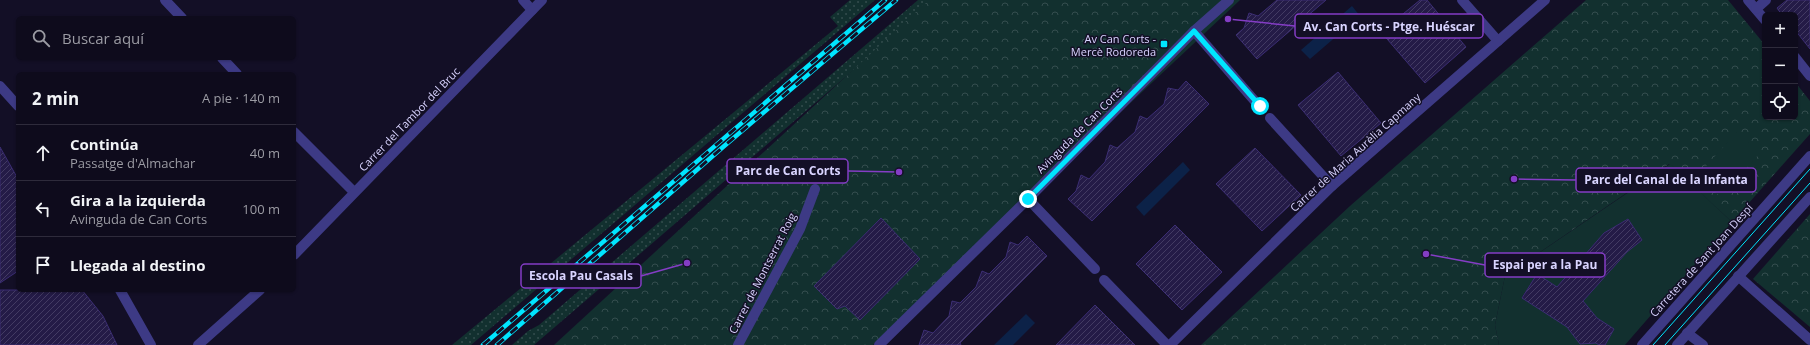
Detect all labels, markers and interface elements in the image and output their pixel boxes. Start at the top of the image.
map controls [1762,12,1798,120]
button: + [1762,12,1798,48]
callout: Av. Can Corts - Ptge. Huéscar [1295,14,1483,38]
search box [16,16,296,60]
text: Av. Can Corts - Ptge. Huéscar [1303,18,1475,35]
icon: search [30,27,52,49]
text: Buscar aquí [62,28,144,48]
place label: Av Can Corts - Mercè Rodoreda [1071,31,1156,59]
marker: Av Can Corts - Mercè Rodoreda [1159,39,1169,49]
button: − [1762,48,1798,84]
street label: Carrer del Tambor del Bruc [355,64,463,174]
street label: Avinguda de Can Corts [1033,84,1125,176]
button: locate [1762,84,1798,120]
text: 2 min [32,87,79,110]
text: A pie · 140 m [202,89,280,107]
street label: Carrer de Maria Aurèlia Capmany [1287,89,1424,215]
route start [1251,97,1269,115]
text: Continúa [70,134,139,154]
icon: ahead [32,142,54,164]
text: 40 m [250,144,280,162]
text: Passatge d'Almachar [70,154,195,172]
callout: Parc de Can Corts [727,159,848,183]
text: Parc de Can Corts [736,162,840,179]
callout: Parc del Canal de la Infanta [1576,168,1756,192]
text: Parc del Canal de la Infanta [1584,171,1748,188]
text: Gira a la izquierda [70,190,206,210]
route end [1019,190,1037,208]
icon: left [32,198,54,220]
text: 100 m [242,200,280,218]
street label: Carretera de Sant Joan Despí [1646,200,1756,320]
text: Avinguda de Can Corts [70,210,207,228]
street label: Carrer de Montserrat Roig [725,210,799,336]
callout: Espai per a la Pau [1485,253,1605,277]
icon: arrive [32,254,54,276]
text: Llegada al destino [70,255,205,275]
text: Espai per a la Pau [1493,256,1597,273]
callout: Escola Pau Casals [521,264,641,288]
text: Escola Pau Casals [529,267,633,284]

